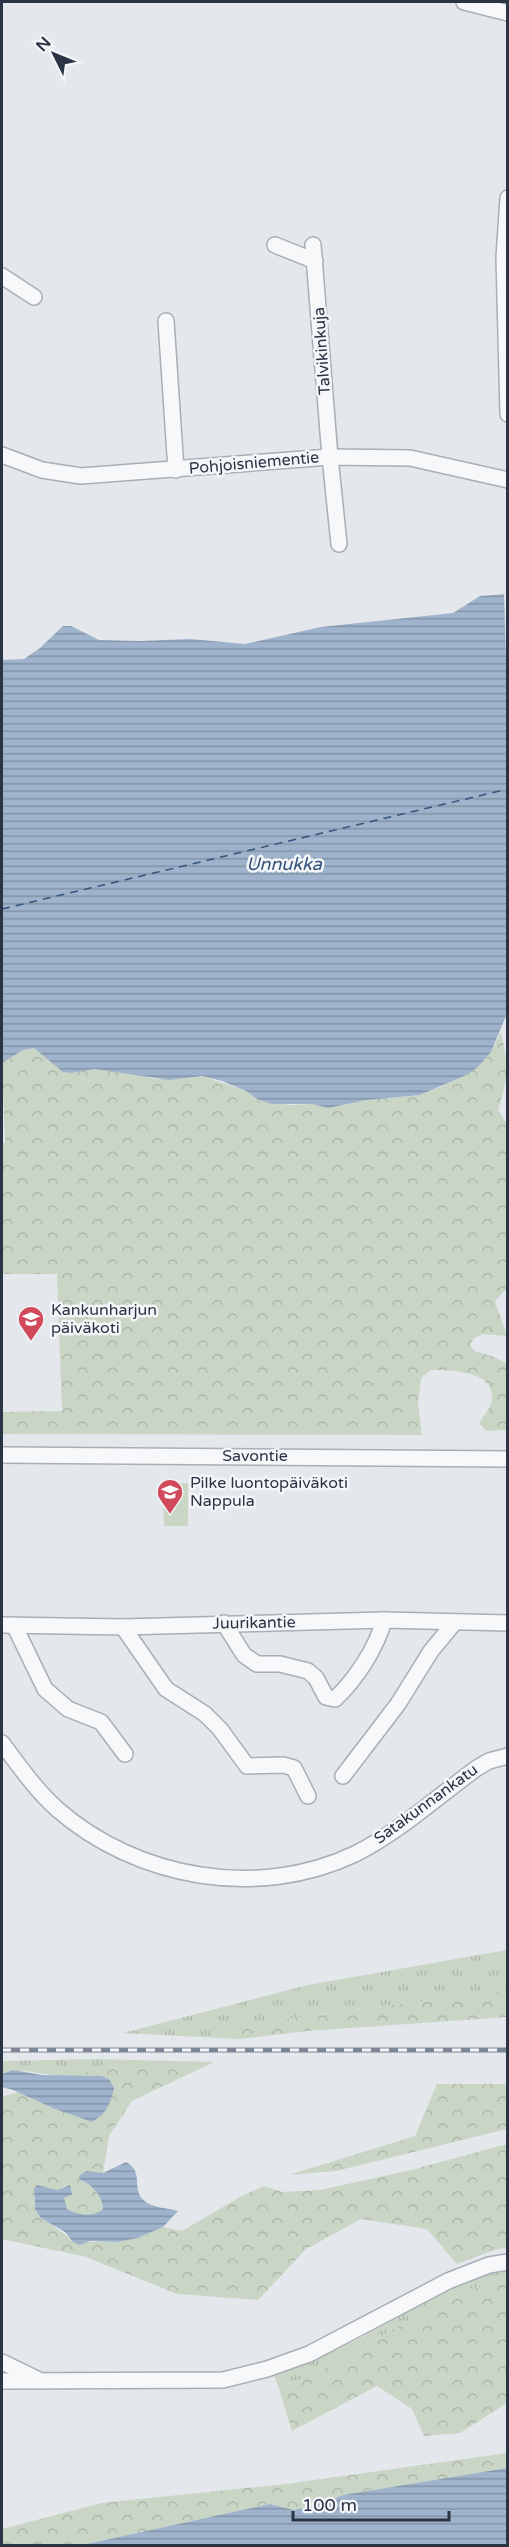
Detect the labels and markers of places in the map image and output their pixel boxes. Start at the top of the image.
place label: Kankunharjun päiväkoti [51,1300,157,1338]
school or university icon: Kankunharjun päiväkoti [16,1304,46,1342]
place label: Pilke luontopäiväkoti Nappula [190,1473,348,1511]
school or university icon: Pilke luontopäiväkoti Nappula [155,1477,185,1515]

